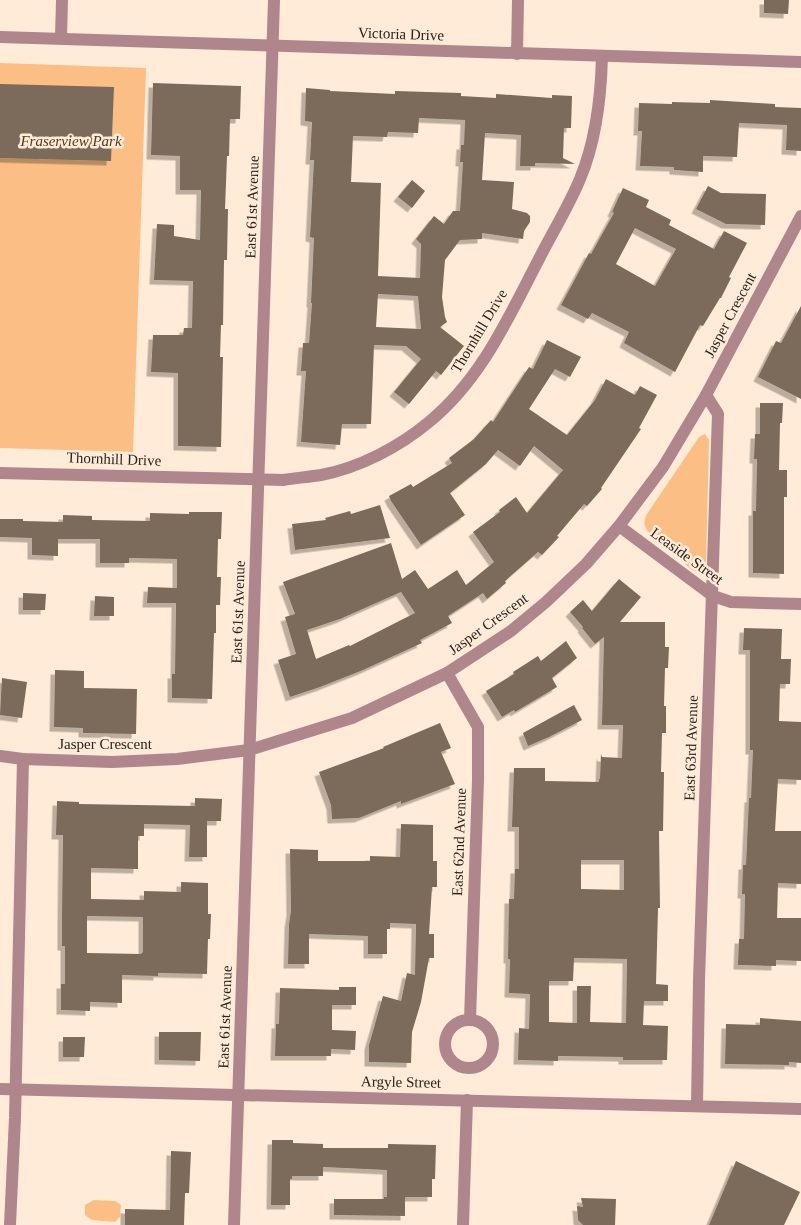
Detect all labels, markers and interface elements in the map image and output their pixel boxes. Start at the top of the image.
street label: Victoria Drive [358,25,445,44]
park label: Fraserview Park [19,133,122,149]
street label: East 61st Avenue [242,155,262,259]
street label: Jasper Crescent [701,269,759,360]
street label: Thornhill Drive [448,286,510,376]
street label: Thornhill Drive [66,449,162,469]
street label: Leaside Street [648,524,727,588]
street label: East 61st Avenue [228,560,248,664]
street label: Jasper Crescent [445,589,531,658]
street label: East 63rd Avenue [681,695,701,801]
street label: Jasper Crescent [58,736,153,752]
street label: East 62nd Avenue [449,787,469,896]
street label: East 61st Avenue [215,965,235,1069]
street label: Argyle Street [361,1073,442,1091]

